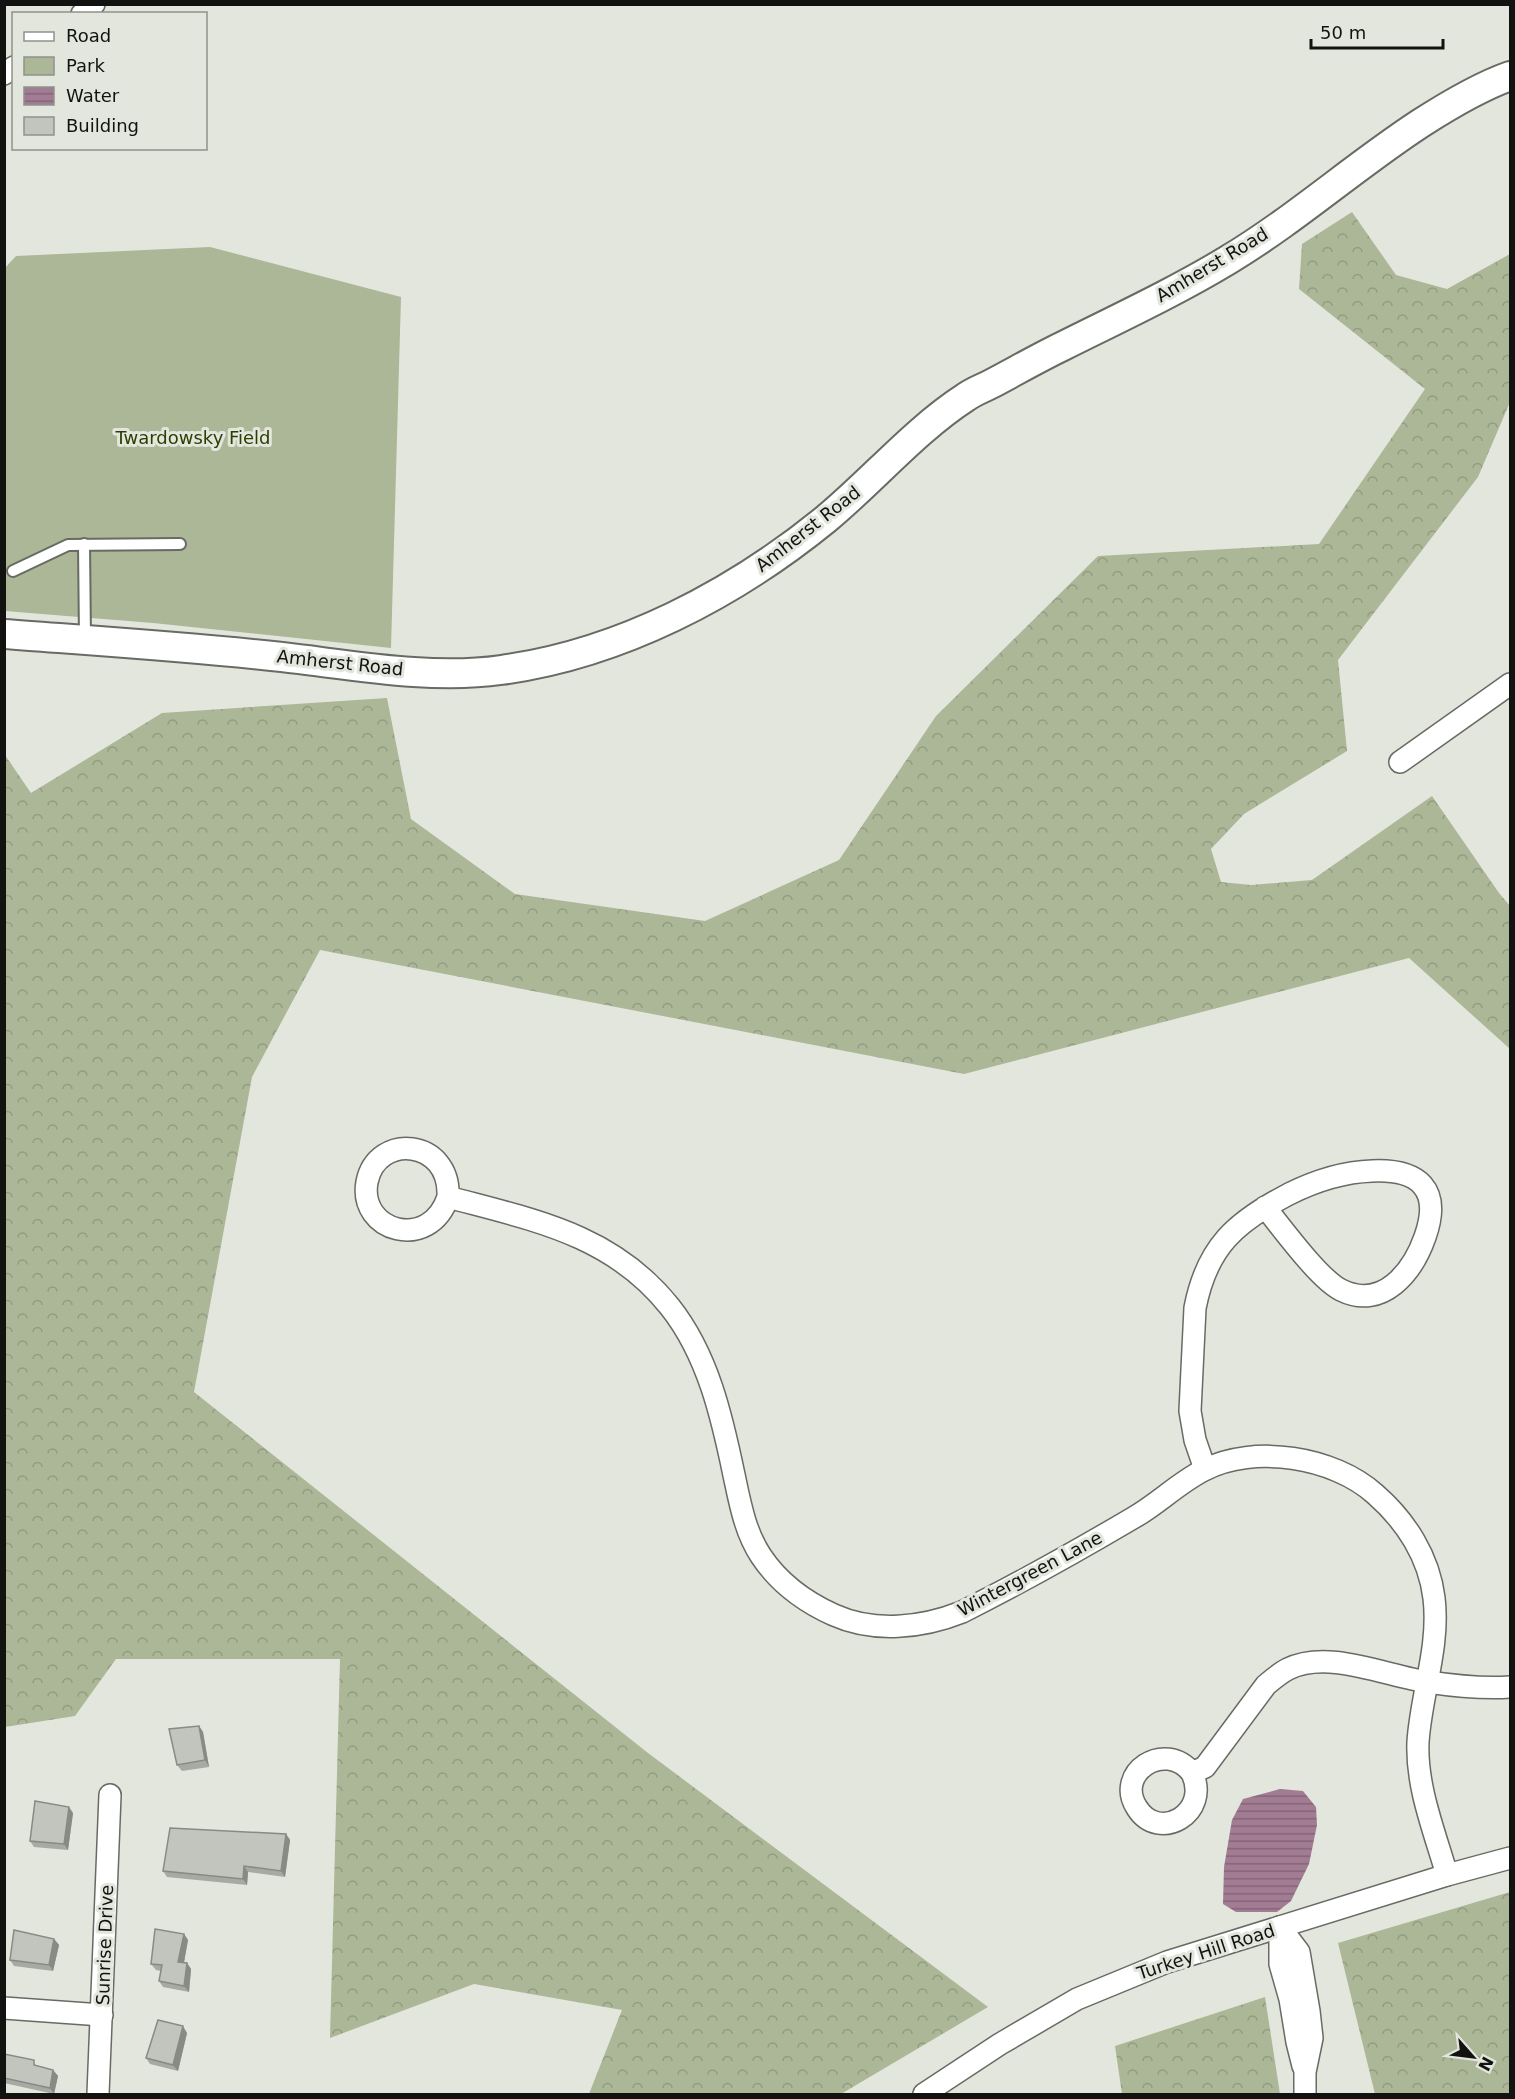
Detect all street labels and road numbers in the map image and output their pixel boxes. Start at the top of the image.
street label: Amherst Road [1152,223,1272,306]
street label: Amherst Road [751,481,864,576]
street label: Amherst Road [276,645,404,680]
street label: Wintergreen Lane [954,1527,1105,1620]
street label: Sunrise Drive [92,1884,117,2006]
street label: Turkey Hill Road [1133,1919,1277,1984]

